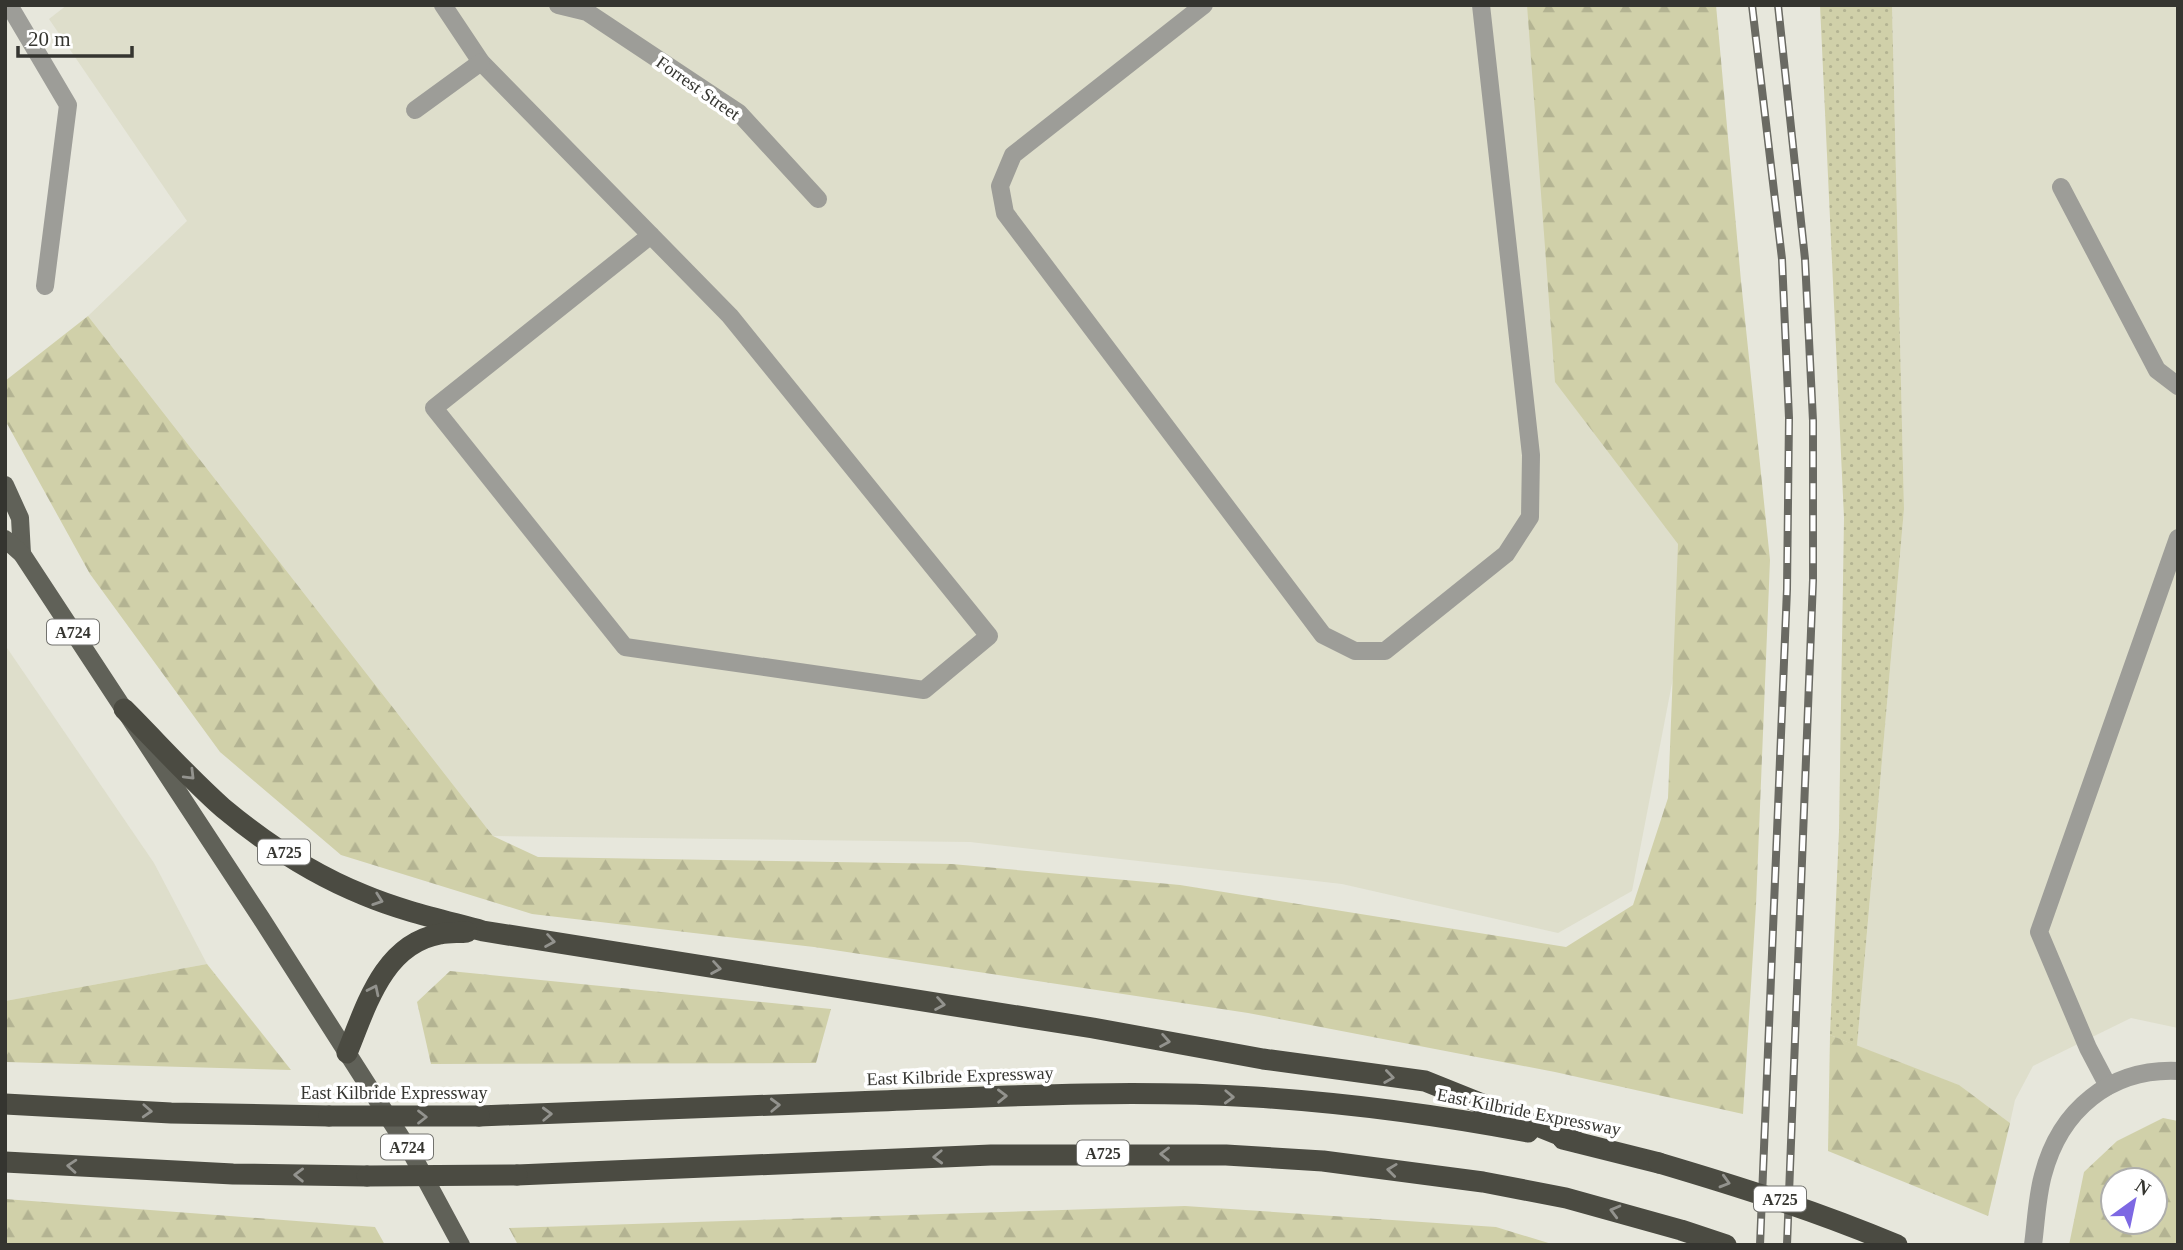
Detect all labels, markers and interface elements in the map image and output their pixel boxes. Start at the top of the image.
scale bar [18,14,131,58]
text: 20 m [28,27,71,51]
street label: Forrest Street [652,52,744,124]
road number: A724 [47,620,99,645]
one-way arrow [182,766,195,779]
road number: A725 [258,839,310,864]
one-way arrow [371,892,383,906]
one-way arrow [544,933,556,948]
one-way arrow [710,960,722,975]
one-way arrow [366,985,380,997]
one-way arrow [935,996,946,1011]
one-way arrow [1159,1033,1171,1048]
street label: East Kilbride Expressway [866,1063,1054,1089]
one-way arrow [1384,1069,1395,1084]
street label: East Kilbride Expressway [301,1083,487,1103]
street label: East Kilbride Expressway [1435,1084,1623,1140]
one-way arrow [997,1088,1008,1104]
one-way arrow [1224,1089,1235,1104]
one-way arrow [769,1097,780,1112]
one-way arrow [142,1104,153,1119]
one-way arrow [542,1106,553,1121]
one-way arrow [417,1109,427,1125]
road number: A724 [381,1134,433,1160]
road number: A725 [1077,1140,1129,1166]
one-way arrow [1159,1146,1170,1162]
one-way arrow [932,1150,943,1165]
one-way arrow [66,1159,77,1174]
one-way arrow [1386,1163,1398,1178]
north arrow [2099,1166,2169,1236]
one-way arrow [293,1167,304,1183]
one-way arrow [1719,1174,1731,1189]
text: N [2132,1175,2155,1200]
road number: A725 [1754,1186,1806,1212]
one-way arrow [1610,1205,1622,1219]

